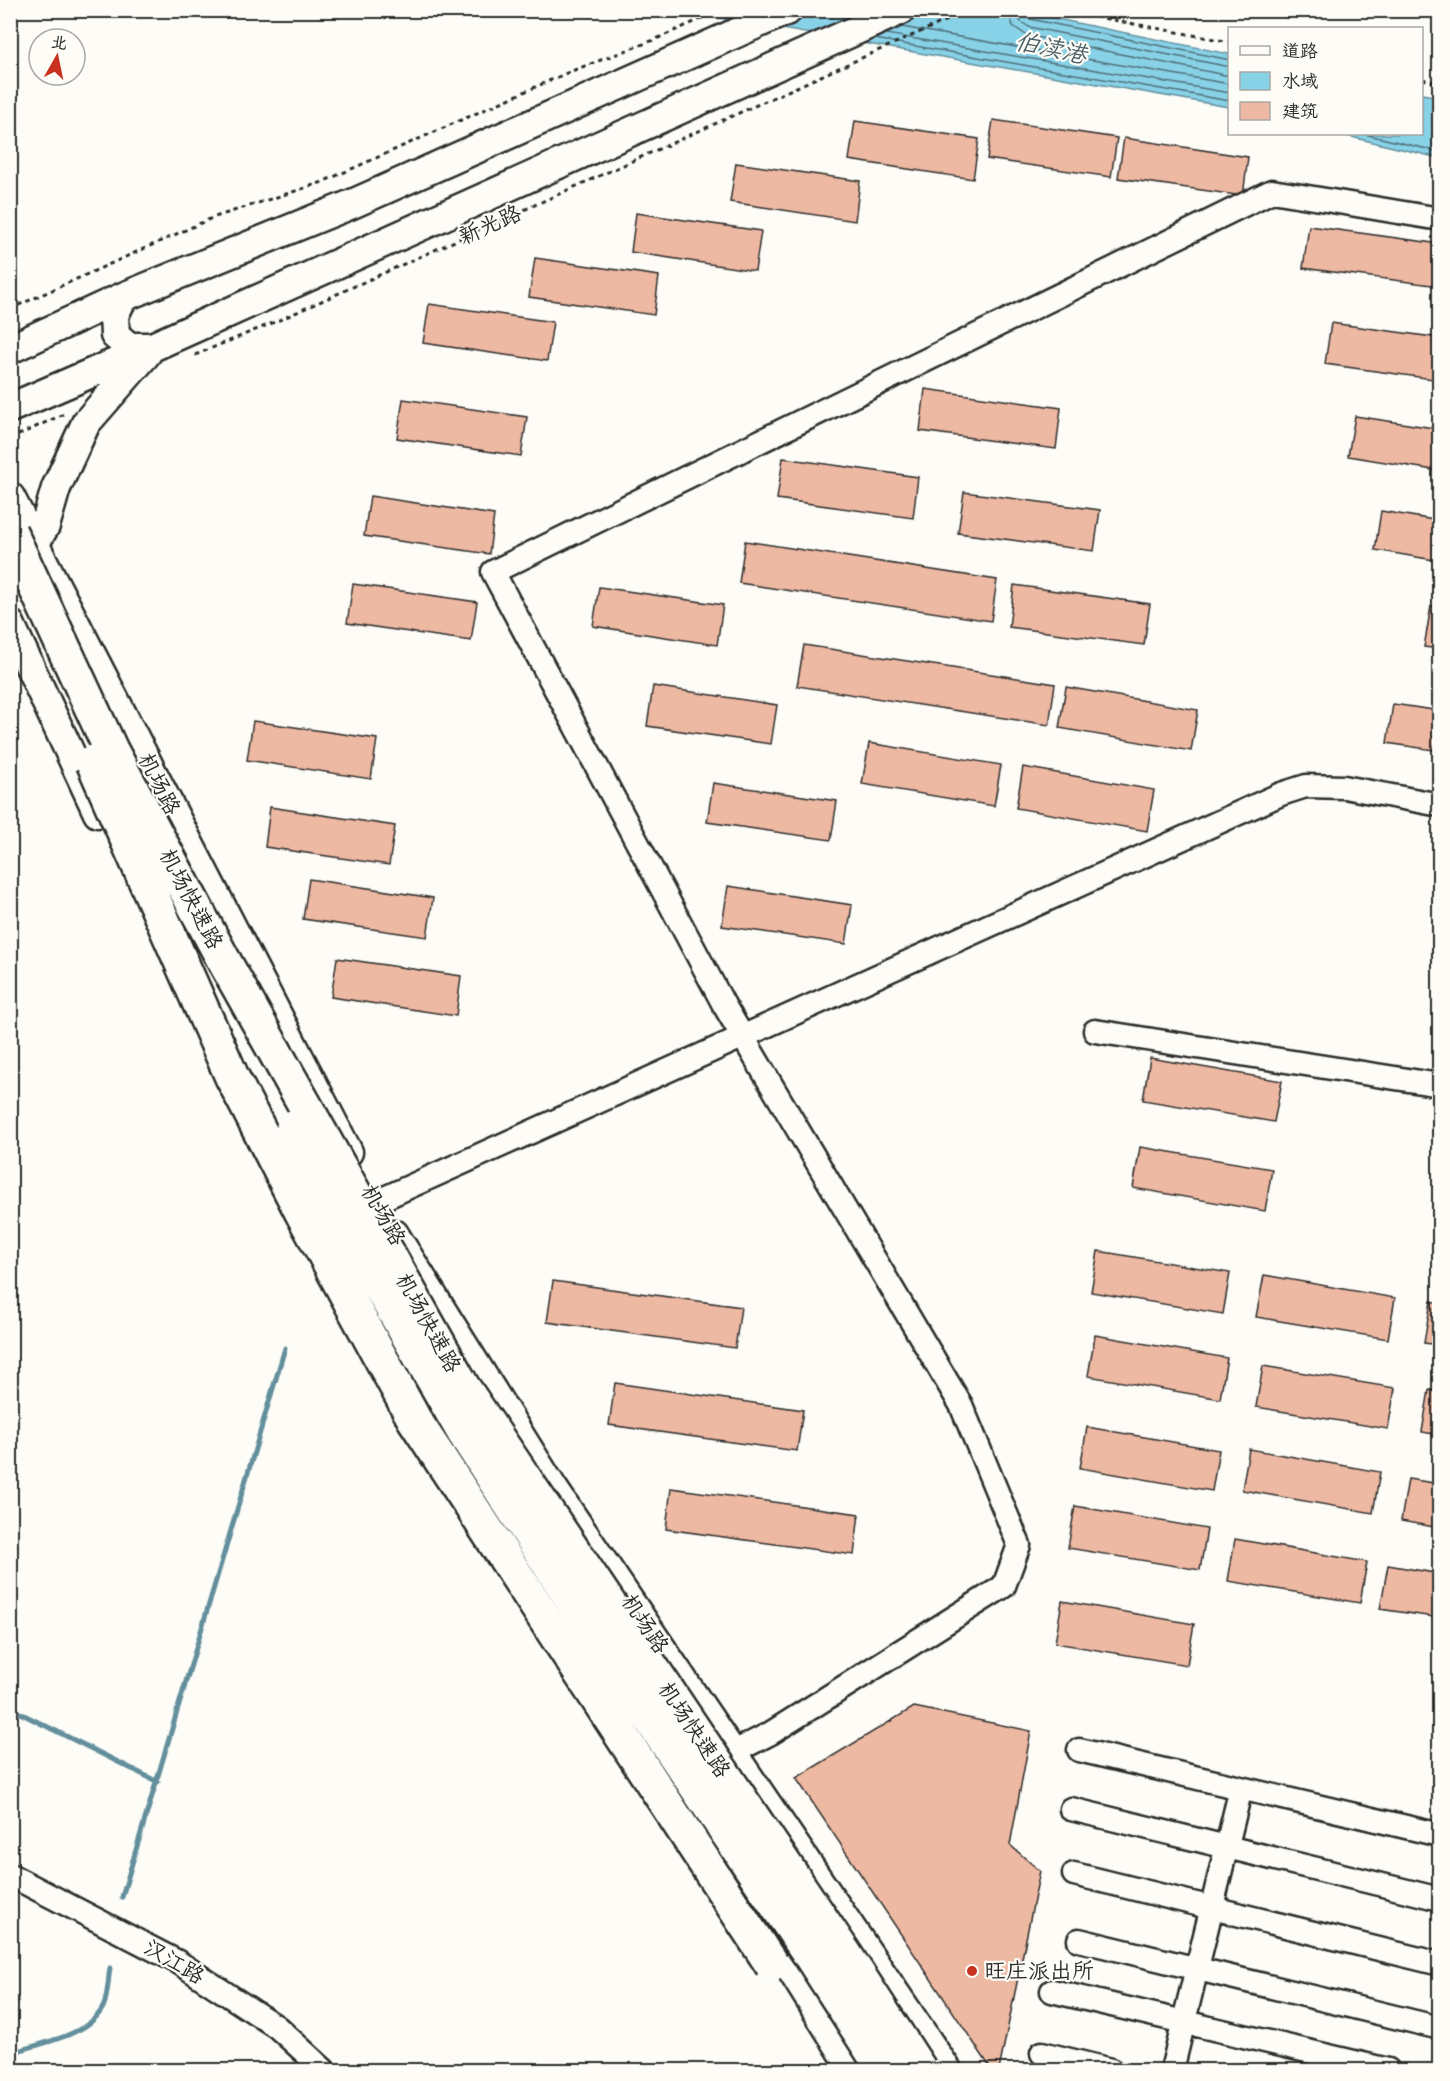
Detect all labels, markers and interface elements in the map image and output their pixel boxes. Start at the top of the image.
north arrow [27,27,87,87]
water label: 伯渎港 [1013,27,1091,70]
legend [1228,27,1423,135]
text: 北 [50,33,69,53]
text: 道路 [1282,41,1318,62]
text: 水域 [1282,71,1318,92]
text: 建筑 [1282,101,1318,122]
street label: 新光路 [455,200,525,250]
street label: 机场路 [132,749,186,819]
street label: 机场快速路 [154,844,228,954]
street label: 机场路 [355,1180,411,1250]
street label: 机场快速路 [390,1269,466,1377]
street label: 机场路 [616,1589,674,1659]
street label: 机场快速路 [652,1677,736,1783]
street label: 汉江路 [139,1934,209,1990]
place label: 旺庄派出所 [984,1958,1094,1984]
marker: 旺庄派出所 [965,1964,979,1978]

